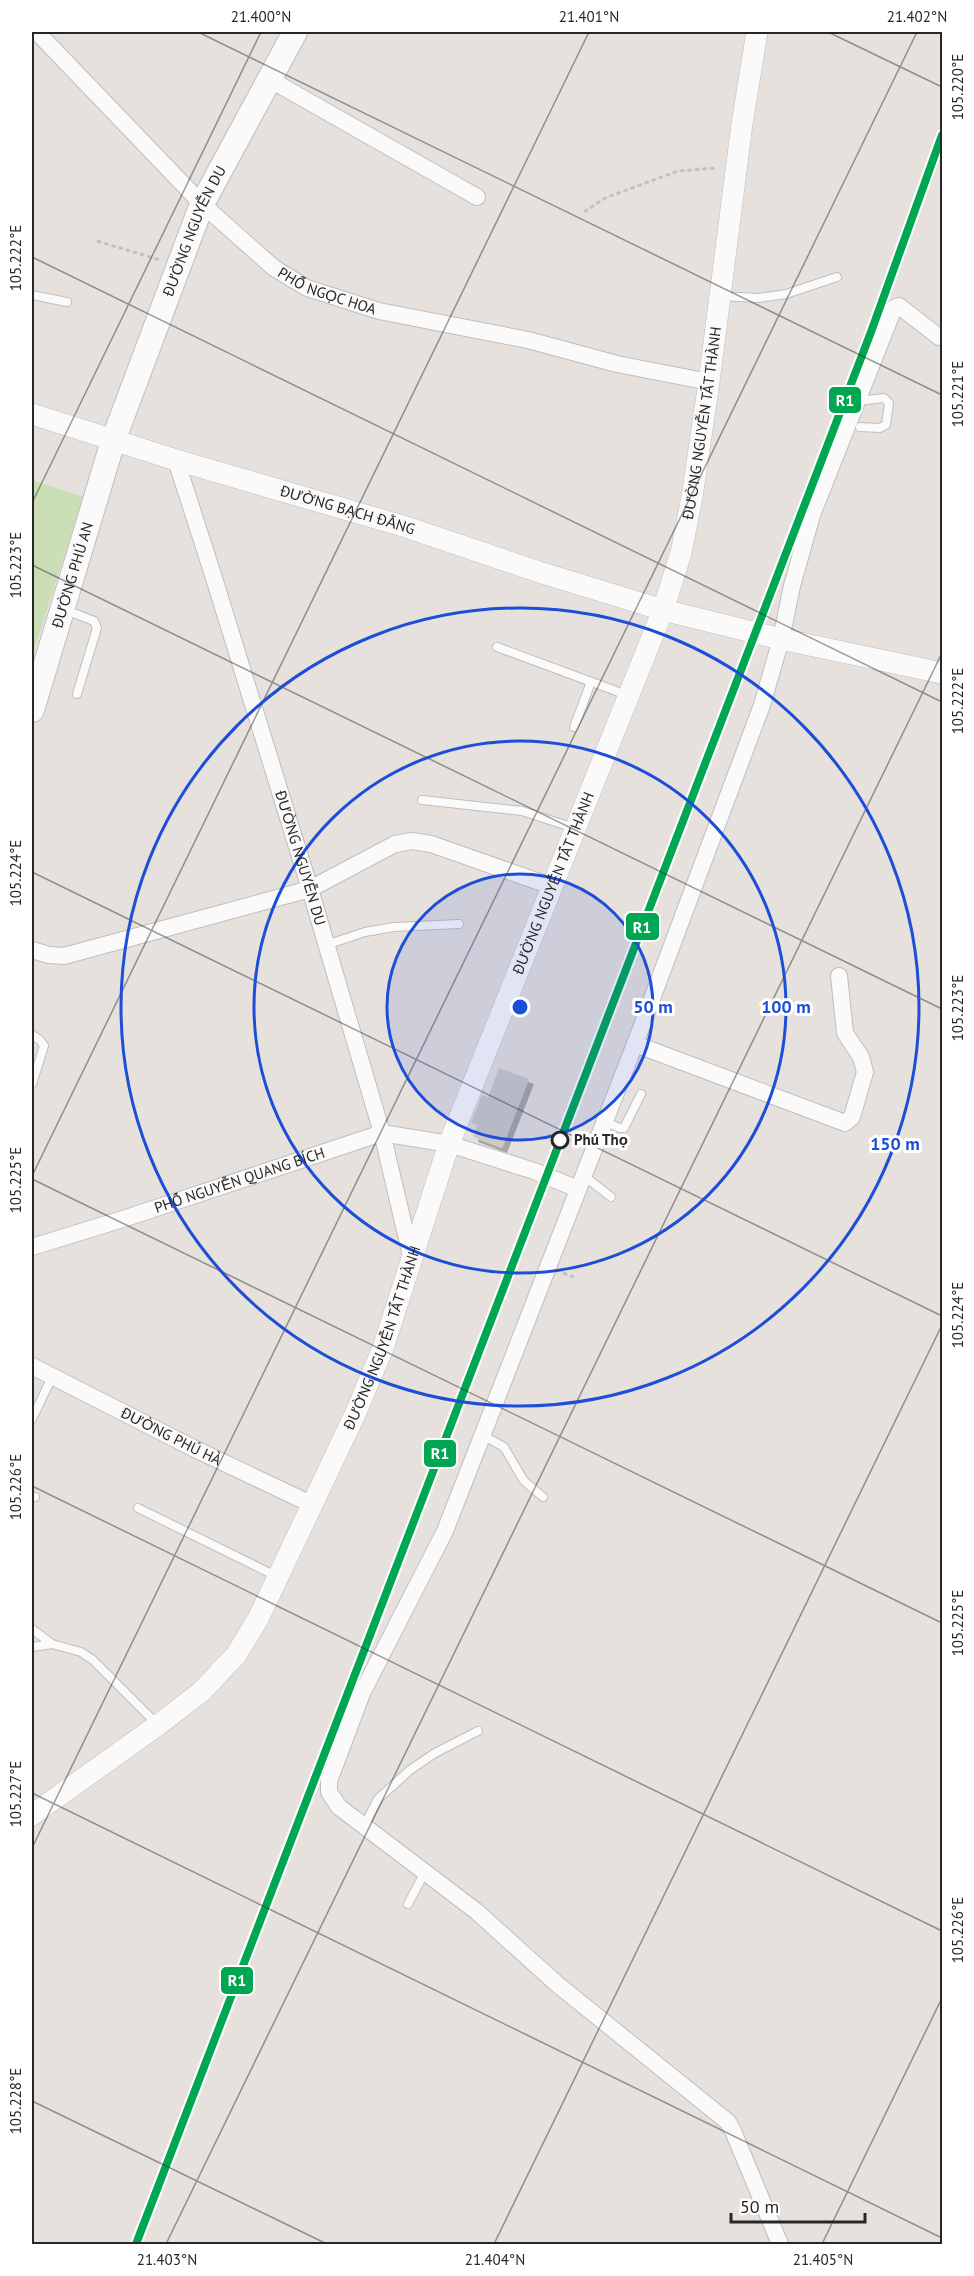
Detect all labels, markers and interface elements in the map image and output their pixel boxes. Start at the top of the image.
text: 21.400°N [231,7,291,26]
text: 21.401°N [559,7,619,26]
text: 21.402°N [887,7,947,26]
text: 105.220°E [948,54,967,120]
street label: ĐƯỜNG NGUYỄN DU [158,162,230,300]
text: 105.222°E [6,225,25,291]
street label: PHỐ NGỌC HOA [275,263,379,319]
street label: ĐƯỜNG NGUYỄN TẤT THÀNH [678,325,725,522]
text: 105.221°E [948,361,967,427]
line badge: R1 [828,386,862,414]
text: R1 [836,390,854,410]
street label: ĐƯỜNG BẠCH ĐẰNG [277,481,418,538]
street label: ĐƯỜNG PHÚ AN [47,520,97,631]
text: 105.223°E [6,532,25,598]
text: 105.222°E [948,668,967,734]
street label: ĐƯỜNG NGUYỄN DU [271,787,330,928]
street label: ĐƯỜNG NGUYỄN TẤT THÀNH [508,789,598,978]
text: 105.224°E [6,840,25,906]
line badge: R1 [625,912,660,941]
text: R1 [633,917,651,937]
text: 105.223°E [948,975,967,1041]
text: 50 m [633,995,673,1018]
text: 100 m [761,995,811,1018]
centre of rings [510,997,530,1017]
place label: Phú Thọ [574,1130,628,1149]
marker: Phú Thọ [551,1131,569,1149]
text: 150 m [870,1132,920,1155]
street label: PHỐ NGUYỄN QUANG BÍCH [152,1143,327,1217]
text: 105.225°E [6,1147,25,1213]
street label: ĐƯỜNG NGUYỄN TẤT THÀNH [339,1243,424,1434]
text: 105.224°E [948,1282,967,1348]
street label: ĐƯỜNG PHÚ HÀ [117,1402,225,1469]
line badge: R1 [423,1439,457,1468]
text: R1 [431,1443,449,1463]
text: 105.226°E [6,1454,25,1520]
text: 105.225°E [948,1590,967,1656]
text: 105.227°E [6,1761,25,1827]
text: 105.226°E [948,1897,967,1963]
line badge: R1 [220,1966,254,1995]
text: R1 [228,1970,246,1990]
text: 105.228°E [6,2068,25,2134]
scale bar [731,2186,864,2224]
text: 50 m [740,2195,779,2218]
text: 21.403°N [137,2250,197,2269]
text: 21.404°N [465,2250,525,2269]
text: 21.405°N [793,2250,853,2269]

